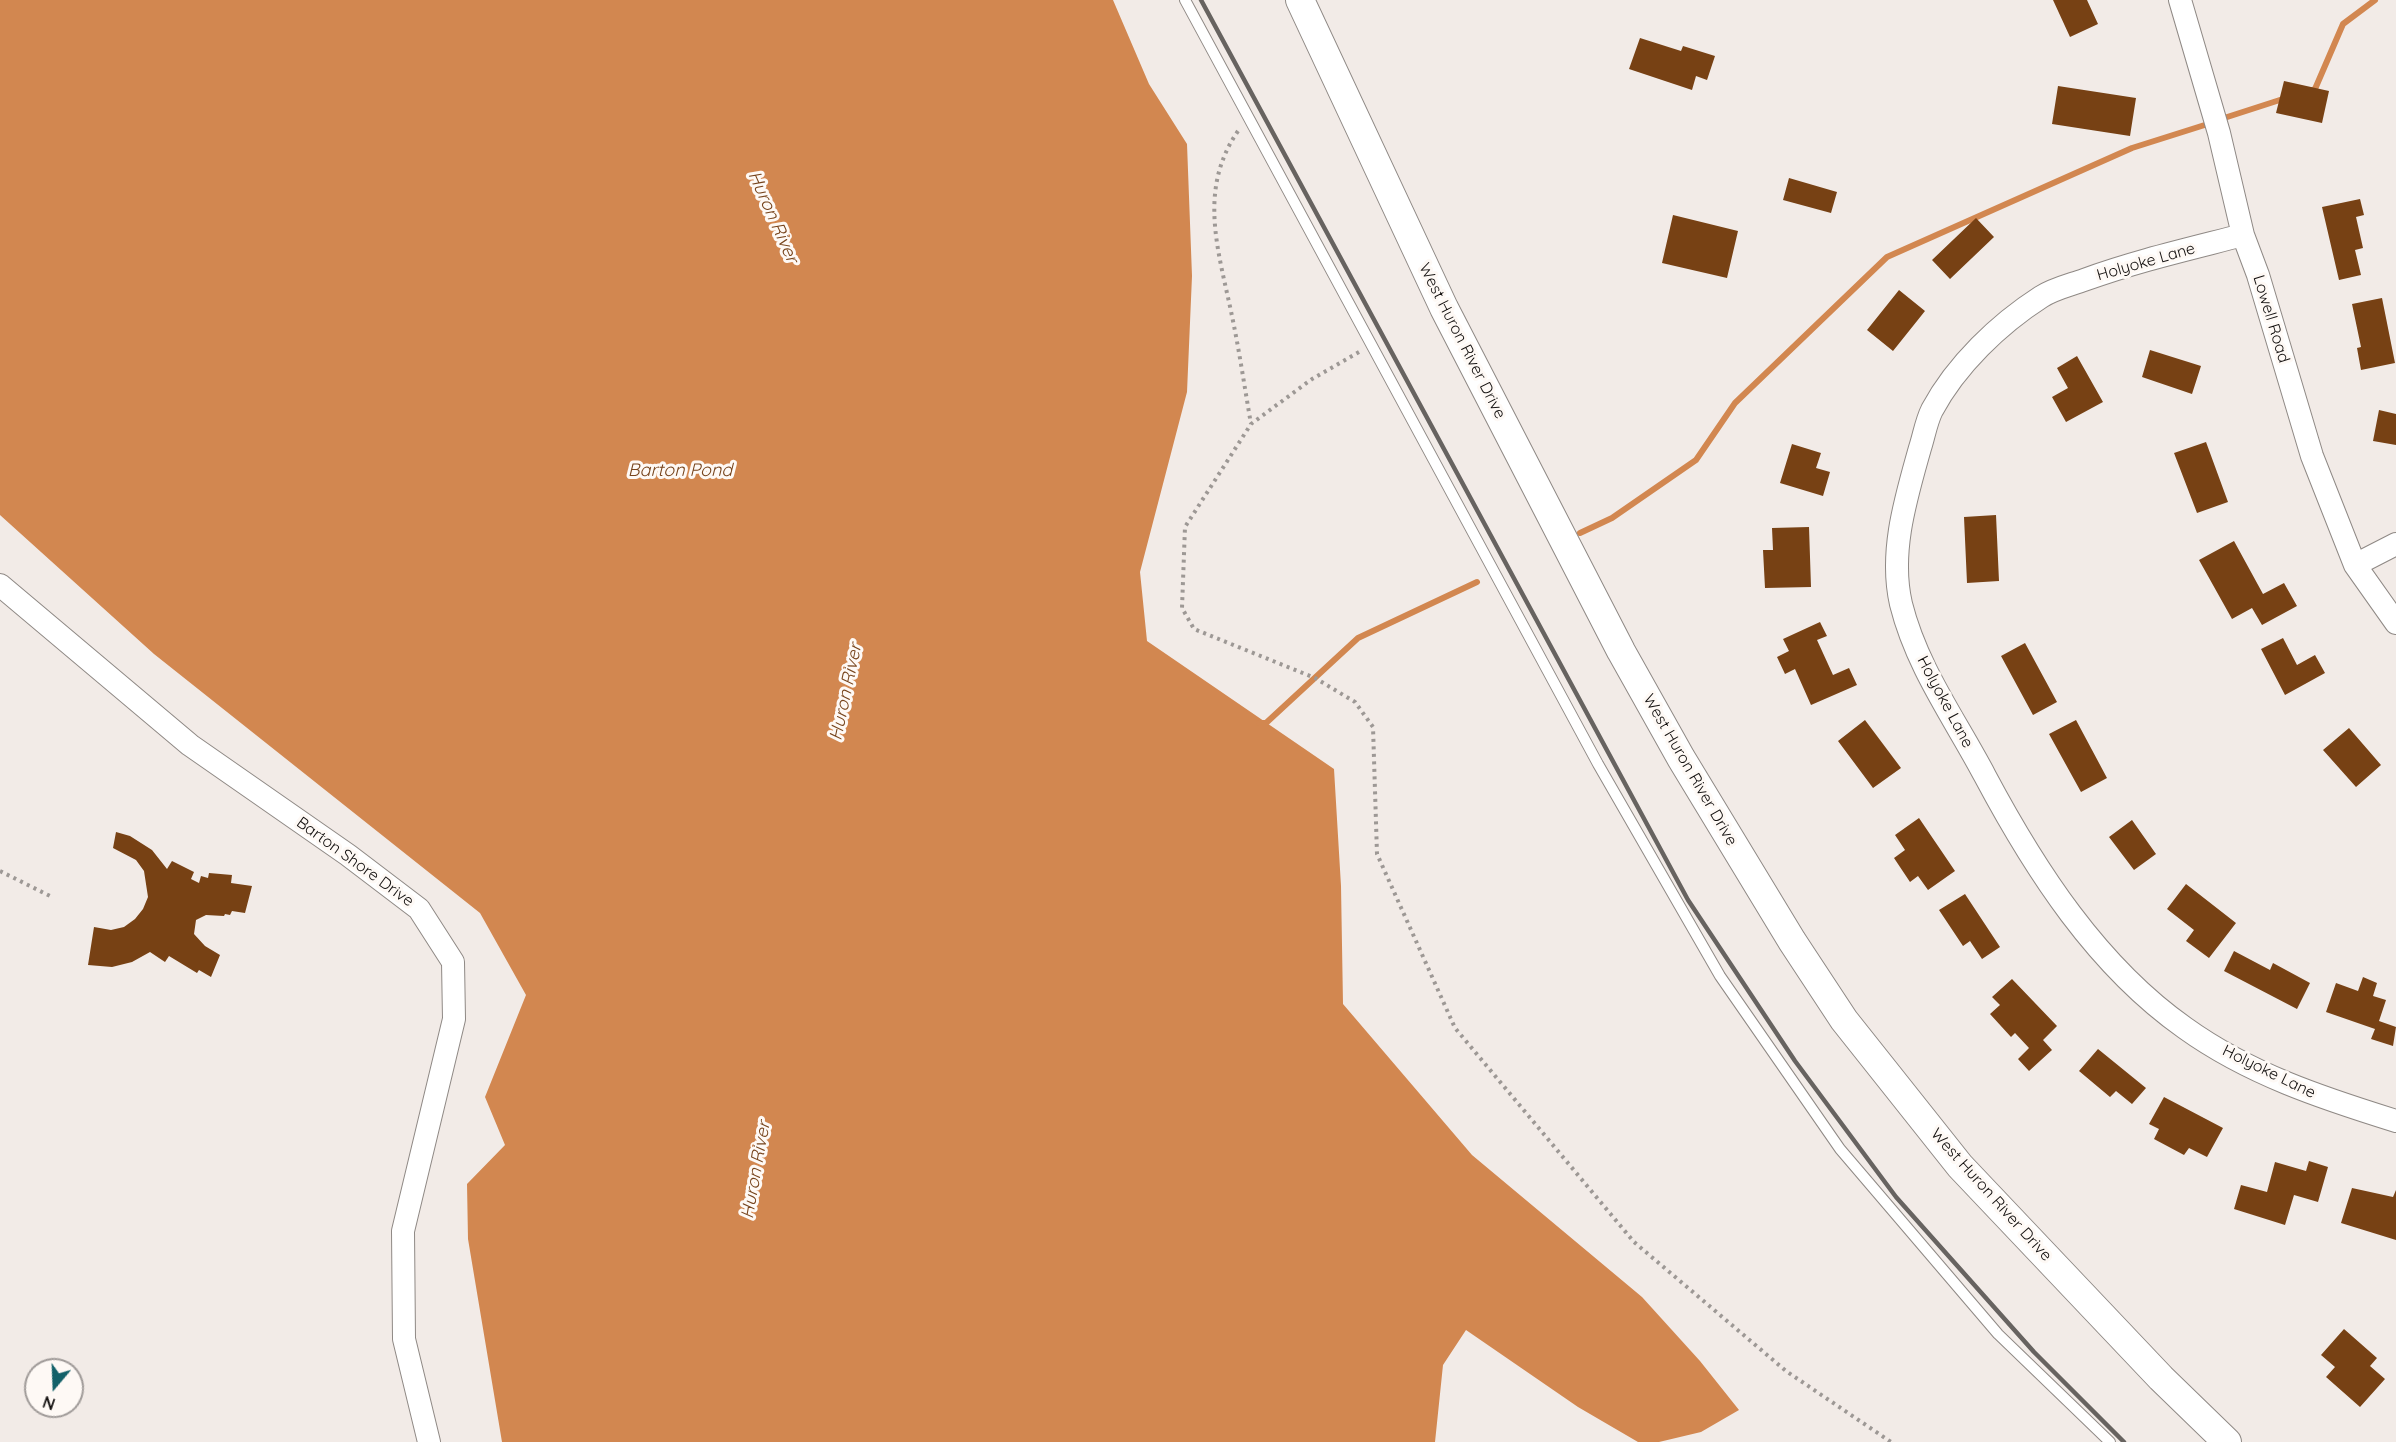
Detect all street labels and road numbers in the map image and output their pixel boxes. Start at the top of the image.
street label: Holyoke Lane [2095,239,2197,285]
street label: West Huron River Drive [1414,260,1510,422]
street label: Lowell Road [2249,273,2293,365]
street label: Holyoke Lane [1913,653,1977,751]
street label: West Huron River Drive [1639,691,1741,849]
street label: Barton Shore Drive [293,813,417,911]
street label: Holyoke Lane [2219,1041,2319,1103]
street label: West Huron River Drive [1926,1125,2056,1265]

